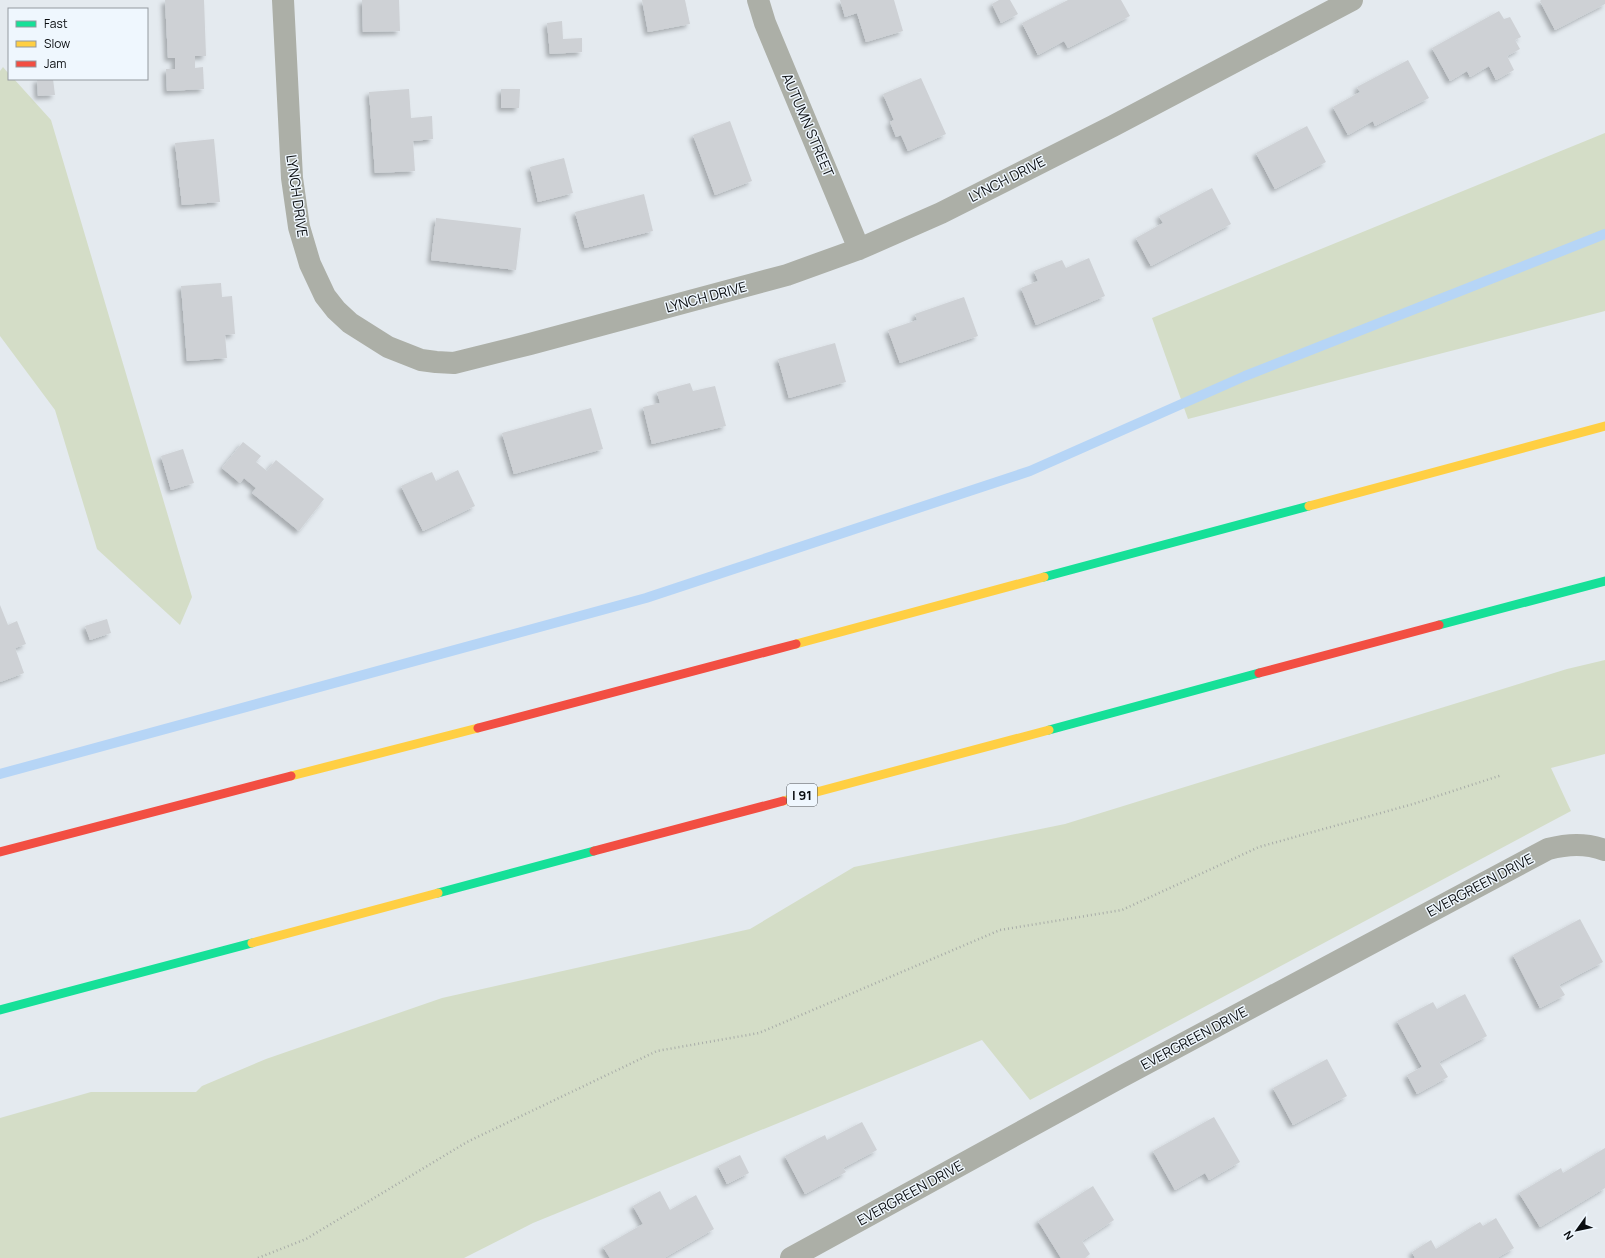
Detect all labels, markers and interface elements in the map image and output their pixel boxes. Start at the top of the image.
legend [8,8,148,80]
text: Fast [44,15,68,32]
text: Slow [44,35,70,52]
text: Jam [44,55,66,72]
street label: AUTUMN STREET [778,70,839,180]
street label: LYNCH DRIVE [965,151,1048,206]
street label: LYNCH DRIVE [282,153,313,239]
street label: LYNCH DRIVE [663,277,749,316]
road number: I 91 [787,784,817,806]
street label: EVERGREEN DRIVE [1423,848,1536,921]
street label: EVERGREEN DRIVE [1137,1001,1250,1074]
street label: EVERGREEN DRIVE [853,1156,966,1230]
north arrow [1557,1210,1597,1250]
text: N [1560,1228,1577,1243]

